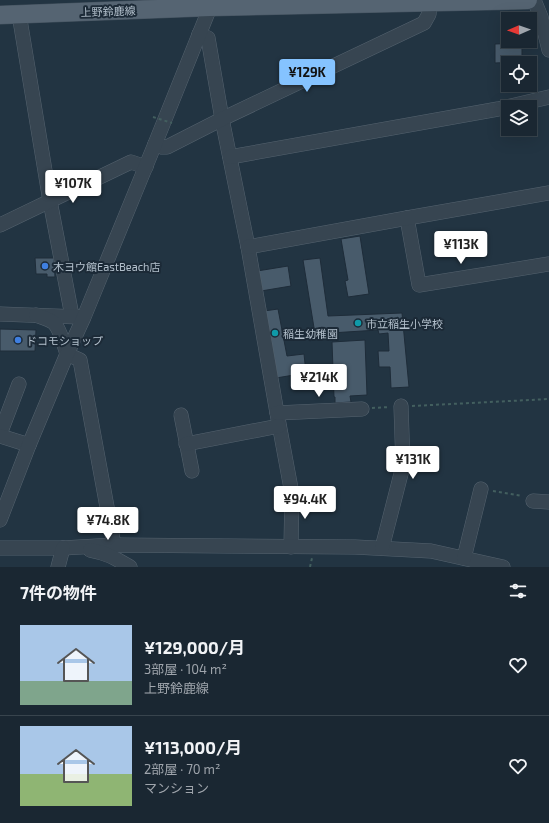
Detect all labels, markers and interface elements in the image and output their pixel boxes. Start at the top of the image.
street label: 上野鈴鹿線 [80,4,136,18]
north arrow [501,12,537,48]
map controls [501,12,537,136]
button: locate [501,56,537,92]
pin: ¥129K [279,59,335,93]
text: ¥129K [288,64,326,80]
button: layers [501,100,537,136]
pin: ¥107K [45,170,101,204]
text: ¥107K [54,175,92,191]
pin: ¥113K [433,231,489,265]
text: ¥113K [443,236,479,252]
place label: 木ヨウ館EastBeach店 [53,260,161,273]
marker: 木ヨウ館EastBeach店 [40,261,50,271]
place label: 市立稲生小学校 [366,317,443,330]
marker: 市立稲生小学校 [353,318,363,328]
place label: 稲生幼稚園 [283,327,338,340]
marker: 稲生幼稚園 [270,328,280,338]
place label: ドコモショップ [26,334,103,347]
marker: ドコモショップ [13,335,23,345]
pin: ¥214K [291,364,347,398]
text: ¥214K [300,369,338,385]
pin: ¥131K [385,446,441,480]
text: ¥131K [395,451,431,467]
pin: ¥94.4K [272,486,338,520]
text: ¥94.4K [283,491,327,507]
pin: ¥74.8K [75,507,141,541]
text: ¥74.8K [86,512,130,528]
icon: filters [507,580,529,602]
text: 7件の物件 [20,582,97,602]
text: ¥129,000/月 [144,637,245,657]
icon: home [52,641,100,689]
icon: heart [507,654,529,676]
text: 3部屋 · 104 m² [144,661,227,677]
text: 上野鈴鹿線 [144,680,209,696]
text: ¥113,000/月 [144,737,242,757]
icon: home [52,742,100,790]
icon: heart [507,755,529,777]
text: 2部屋 · 70 m² [144,761,220,777]
text: マンション [144,780,209,796]

